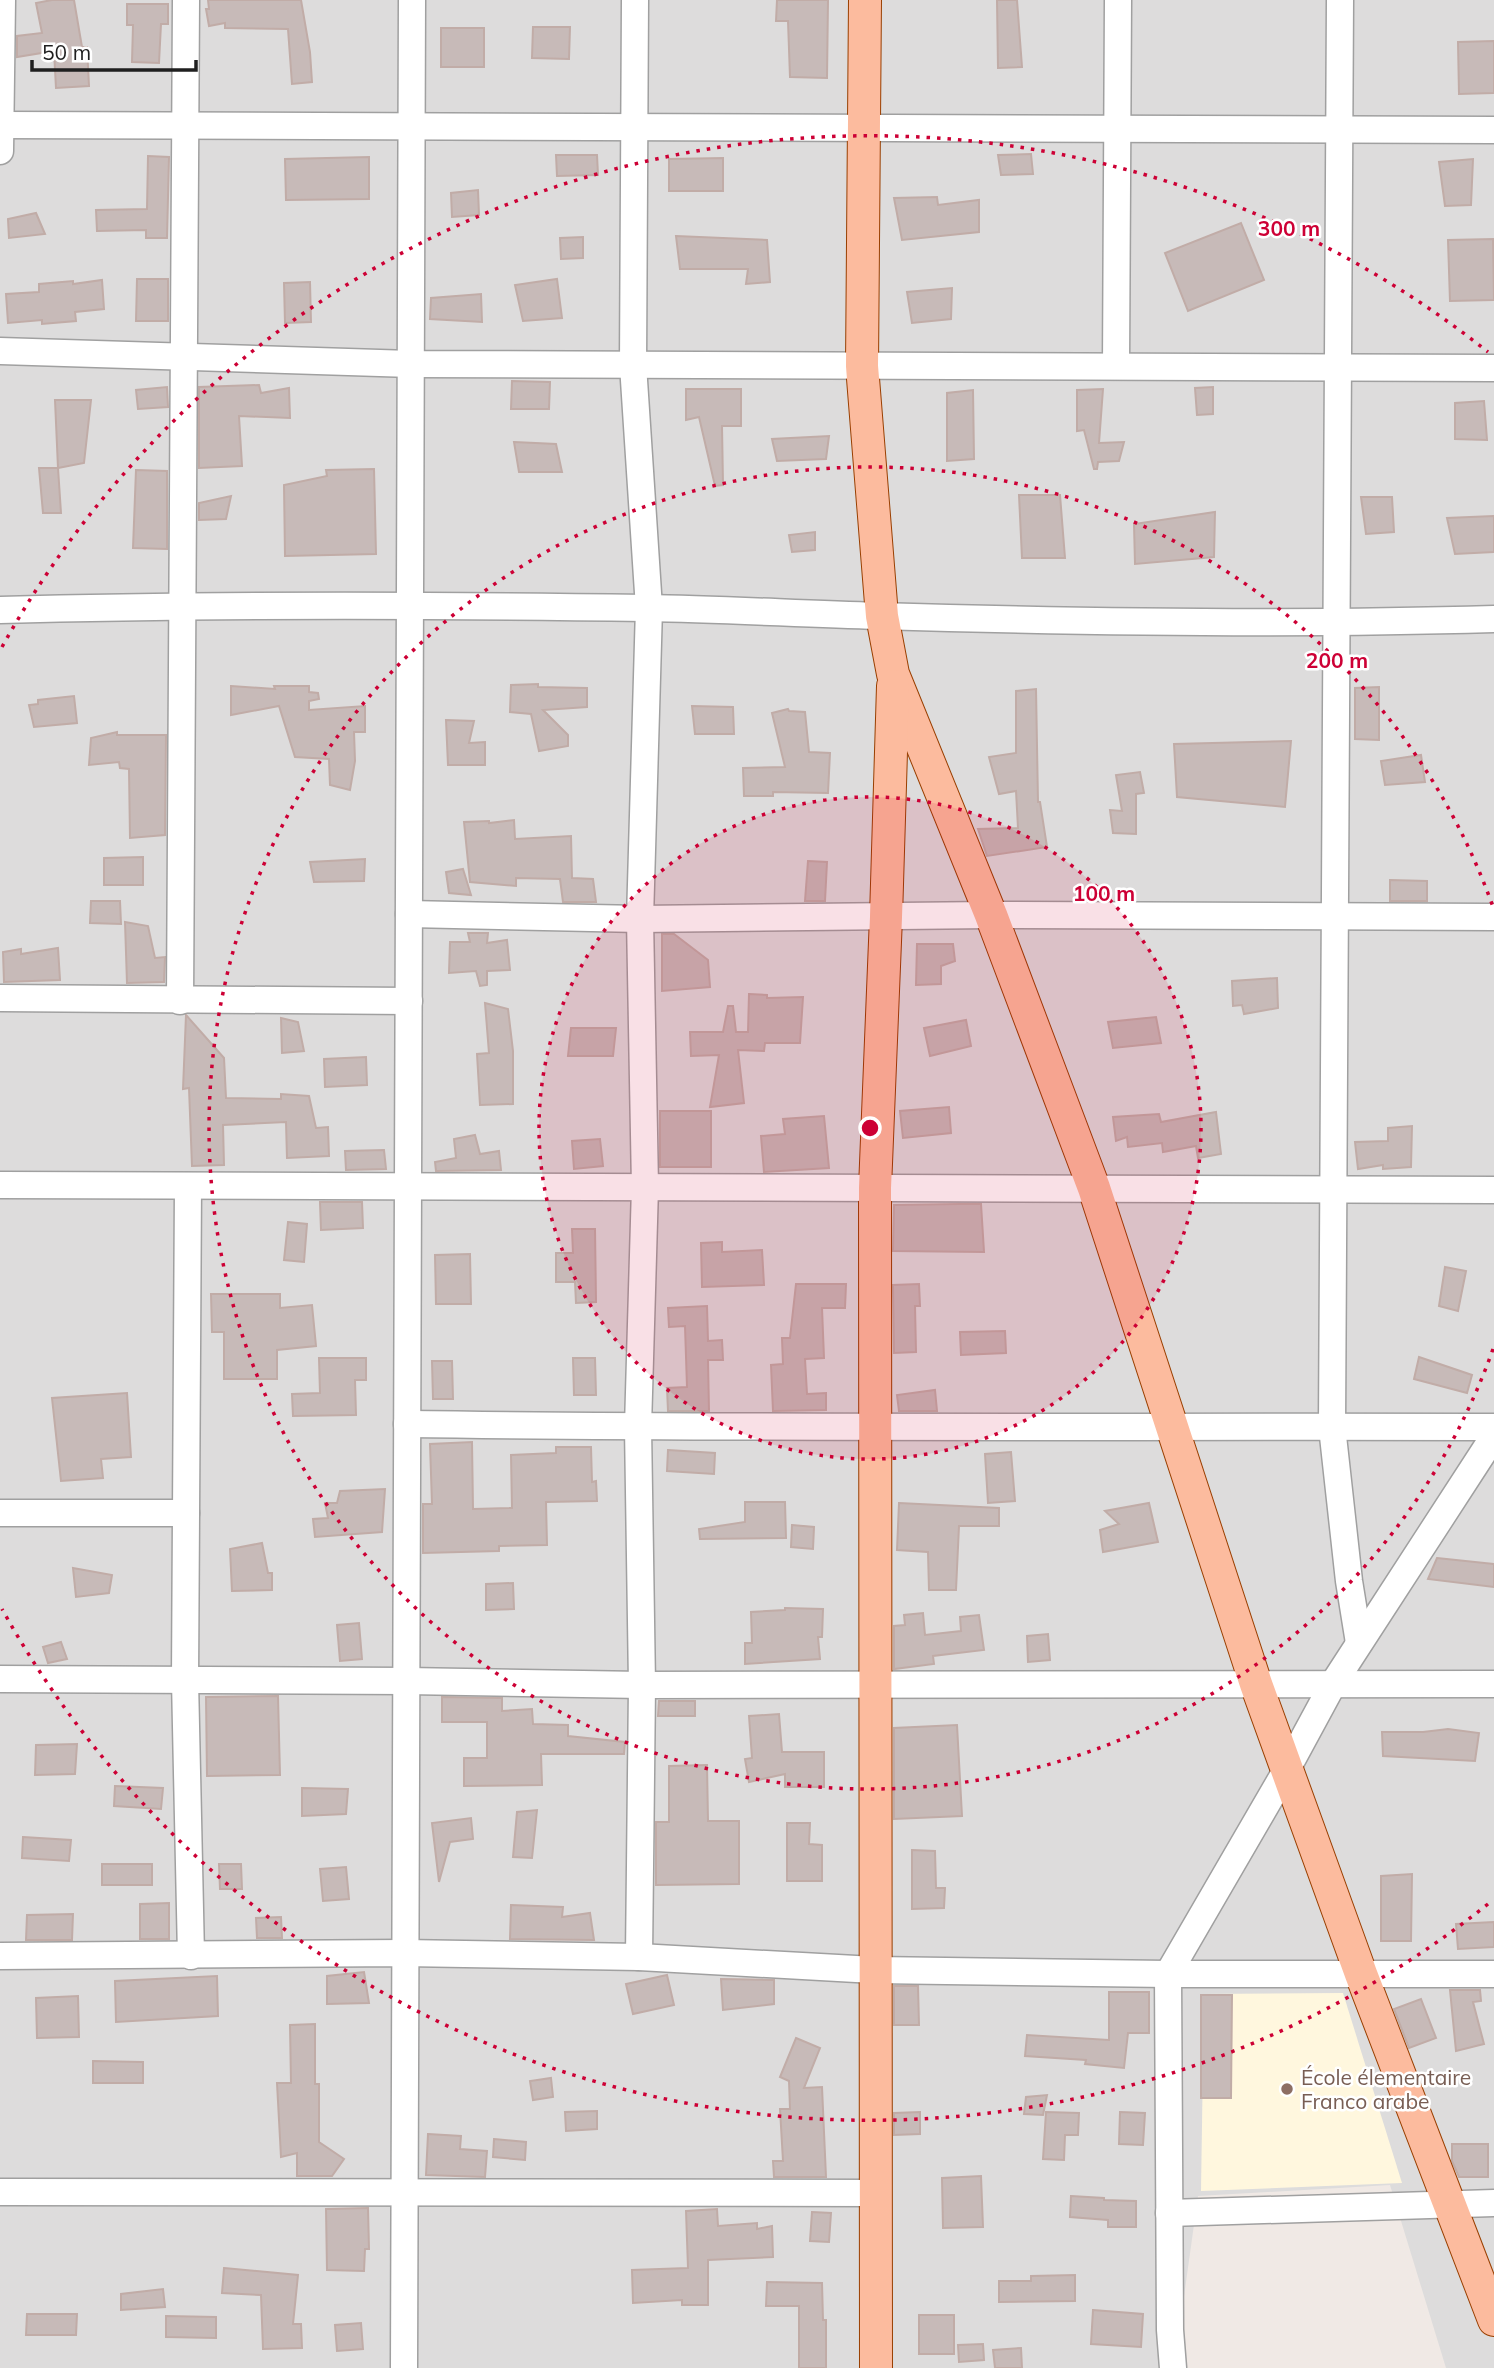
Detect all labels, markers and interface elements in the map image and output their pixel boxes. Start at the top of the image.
scale bar [32,28,196,72]
text: 50 m [42,39,91,65]
text: 300 m [1258,215,1320,241]
text: 200 m [1306,647,1368,673]
text: 100 m [1073,880,1135,906]
centre of rings [858,1116,882,1140]
place label: École élementaire Franco arabe [1301,2064,1471,2114]
marker: École élementaire Franco arabe [1279,2081,1295,2097]

